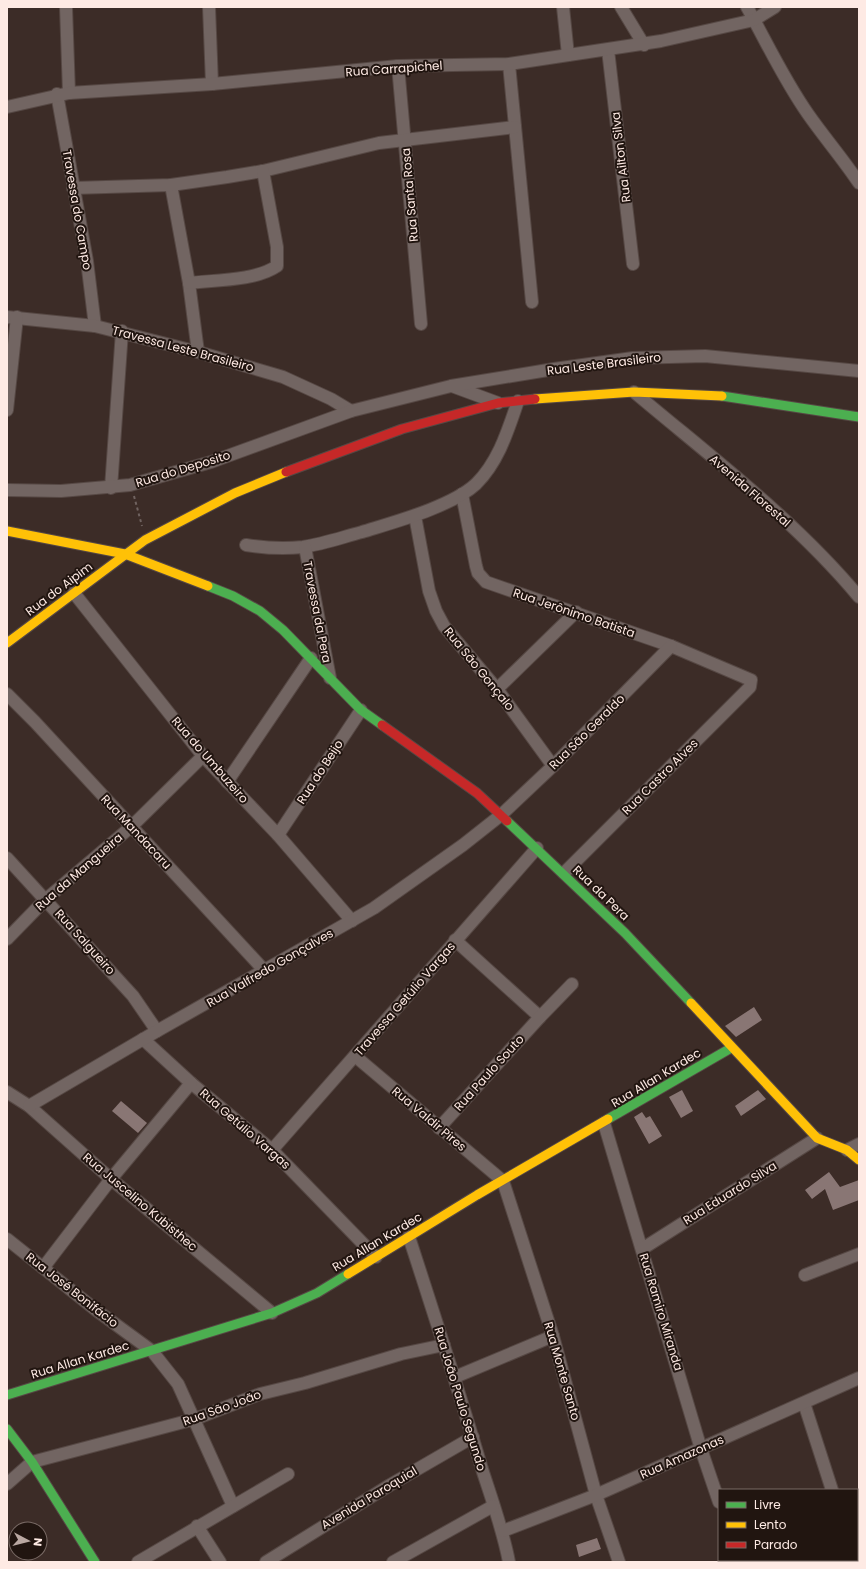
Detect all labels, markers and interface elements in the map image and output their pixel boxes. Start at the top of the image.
street label: Rua Carrapichel [345,57,443,80]
street label: Rua Ailton Silva [607,111,634,203]
street label: Rua Santa Rosa [397,147,422,243]
street label: Travessa do Campo [59,149,96,272]
street label: Travessa Leste Brasileiro [111,321,256,376]
street label: Rua Leste Brasileiro [546,348,662,379]
street label: Rua do Deposito [133,446,233,491]
street label: Avenida Florestal [706,451,795,531]
street label: Rua do Aipim [22,558,96,619]
street label: Travessa da Pera [299,559,336,664]
street label: Rua Jerônimo Batista [511,584,637,641]
street label: Rua São Gonçalo [440,623,519,714]
street label: Rua São Geraldo [545,690,628,773]
street label: Rua do Umbuzeiro [168,713,253,807]
street label: Rua Castro Alves [618,735,701,818]
street label: Rua do Beijo [292,736,347,807]
street label: Rua Mandacaru [97,791,175,873]
street label: Rua da Mangueira [31,829,126,914]
street label: Rua da Pera [569,861,633,924]
street label: Rua Salgueiro [51,905,120,978]
street label: Rua Valfredo Gonçalves [203,924,336,1011]
street label: Travessa Getúlio Vargas [350,938,459,1059]
street label: Rua Paulo Souto [450,1031,528,1115]
street label: Rua Allan Kardec [608,1044,704,1111]
street label: Rua Valdir Pires [389,1082,470,1155]
street label: Rua Getúlio Vargas [196,1084,294,1173]
street label: Rua Juscelino Kubisthec [79,1149,201,1255]
street label: Rua Eduardo Silva [680,1157,780,1228]
street label: Rua Allan Kardec [329,1208,425,1275]
street label: Rua José Bonifácio [23,1248,122,1331]
street label: Rua Ramiro Miranda [635,1251,687,1373]
street label: Rua Monte Santo [540,1320,585,1422]
street label: Rua João Paulo Segundo [430,1325,491,1473]
street label: Rua Allan Kardec [29,1336,131,1383]
street label: Rua São João [180,1385,264,1430]
street label: Rua Amazonas [637,1430,726,1483]
street label: Avenida Paroquial [317,1462,420,1533]
legend [718,1489,858,1561]
text: Livre [754,1496,781,1513]
text: Lento [754,1516,787,1533]
north arrow [8,1521,48,1561]
text: Parado [754,1536,798,1553]
text: N [29,1537,46,1547]

